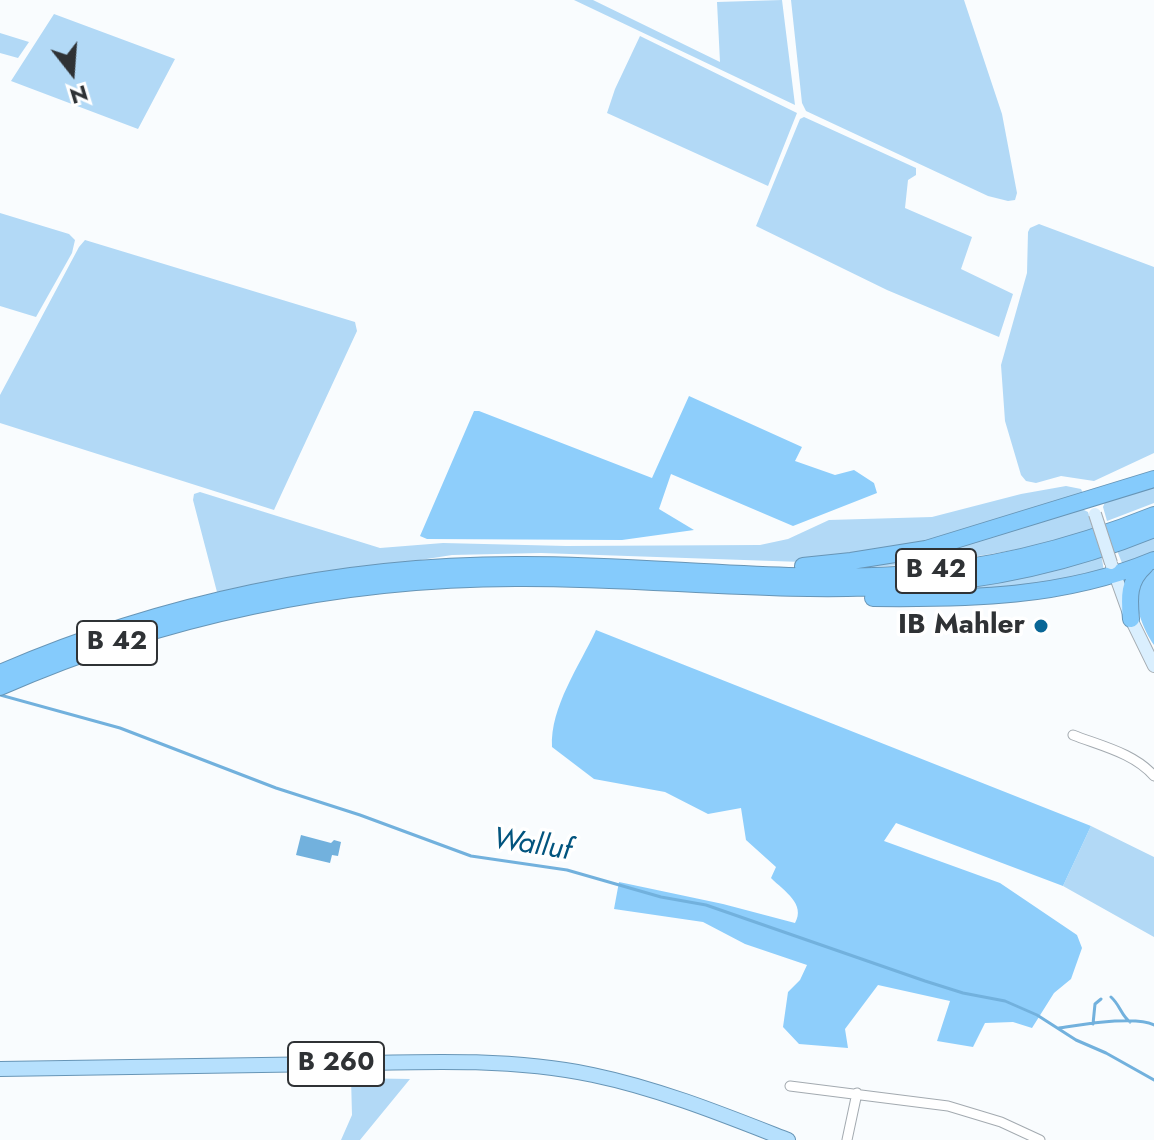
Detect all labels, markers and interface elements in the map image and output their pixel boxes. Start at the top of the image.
north arrow [32,32,112,112]
text: N [66,77,92,113]
road number: B 42 [896,549,976,593]
place label: IB Mahler [898,609,1025,643]
marker: IB Mahler [1032,617,1050,635]
road number: B 42 [77,621,157,665]
water label: Walluf [490,822,574,870]
road number: B 260 [288,1042,384,1086]

